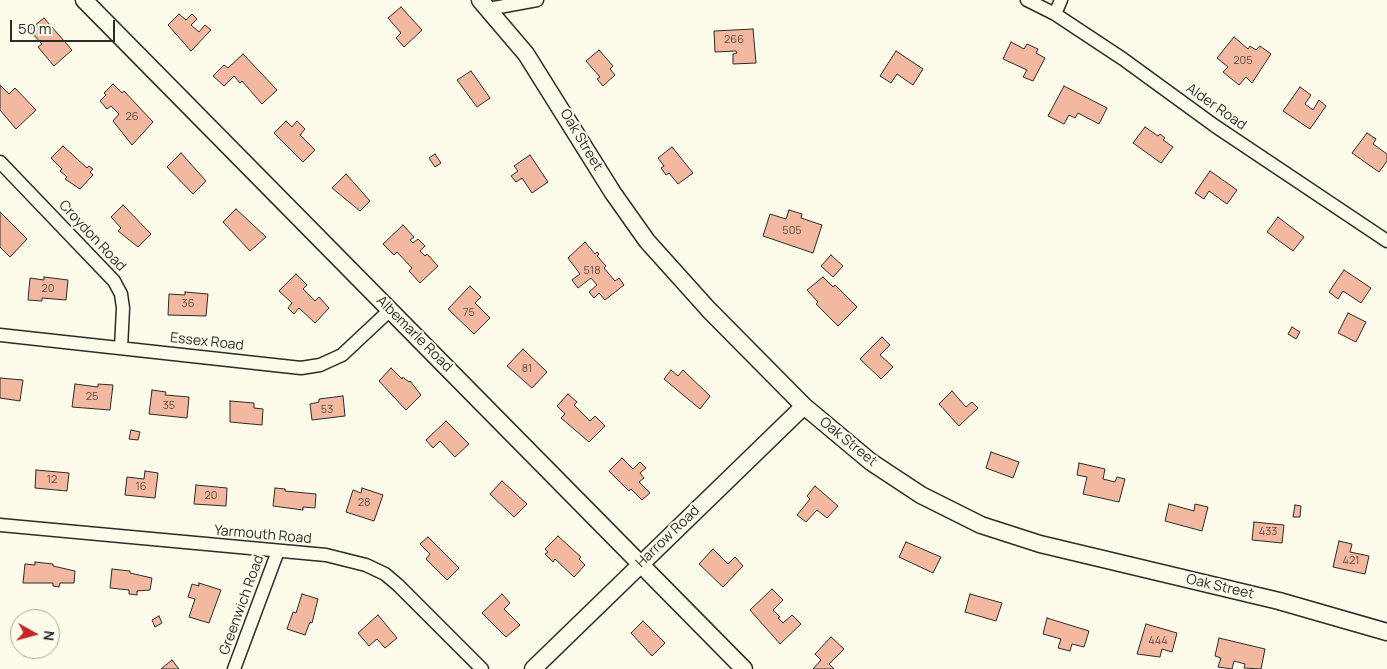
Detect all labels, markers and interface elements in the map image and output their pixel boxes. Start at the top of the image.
scale bar [12,10,118,42]
text: 50 m [18,18,52,39]
house number: 266 [724,33,744,47]
house number: 205 [1233,54,1253,68]
street label: Alder Road [1183,80,1249,134]
street label: Oak Street [556,106,606,174]
house number: 26 [125,110,139,124]
street label: Croydon Road [55,197,129,275]
house number: 505 [782,224,802,238]
house number: 518 [583,264,601,278]
house number: 20 [42,282,54,296]
street label: Albemarle Road [373,293,455,375]
house number: 36 [182,297,194,311]
house number: 75 [463,306,475,320]
street label: Essex Road [169,330,245,354]
house number: 81 [522,362,532,376]
house number: 25 [86,390,98,404]
house number: 35 [163,399,175,413]
house number: 53 [321,403,333,417]
street label: Oak Street [816,414,880,470]
house number: 12 [47,473,57,487]
house number: 16 [135,480,147,494]
house number: 20 [205,489,217,503]
house number: 28 [358,496,370,510]
street label: Harrow Road [633,502,703,572]
street label: Yarmouth Road [214,522,312,548]
house number: 433 [1259,525,1277,539]
street label: Greenwich Road [216,553,268,657]
house number: 421 [1342,554,1360,568]
street label: Oak Street [1185,571,1255,603]
north arrow [10,609,60,659]
text: N [39,630,59,642]
house number: 444 [1148,634,1168,648]

